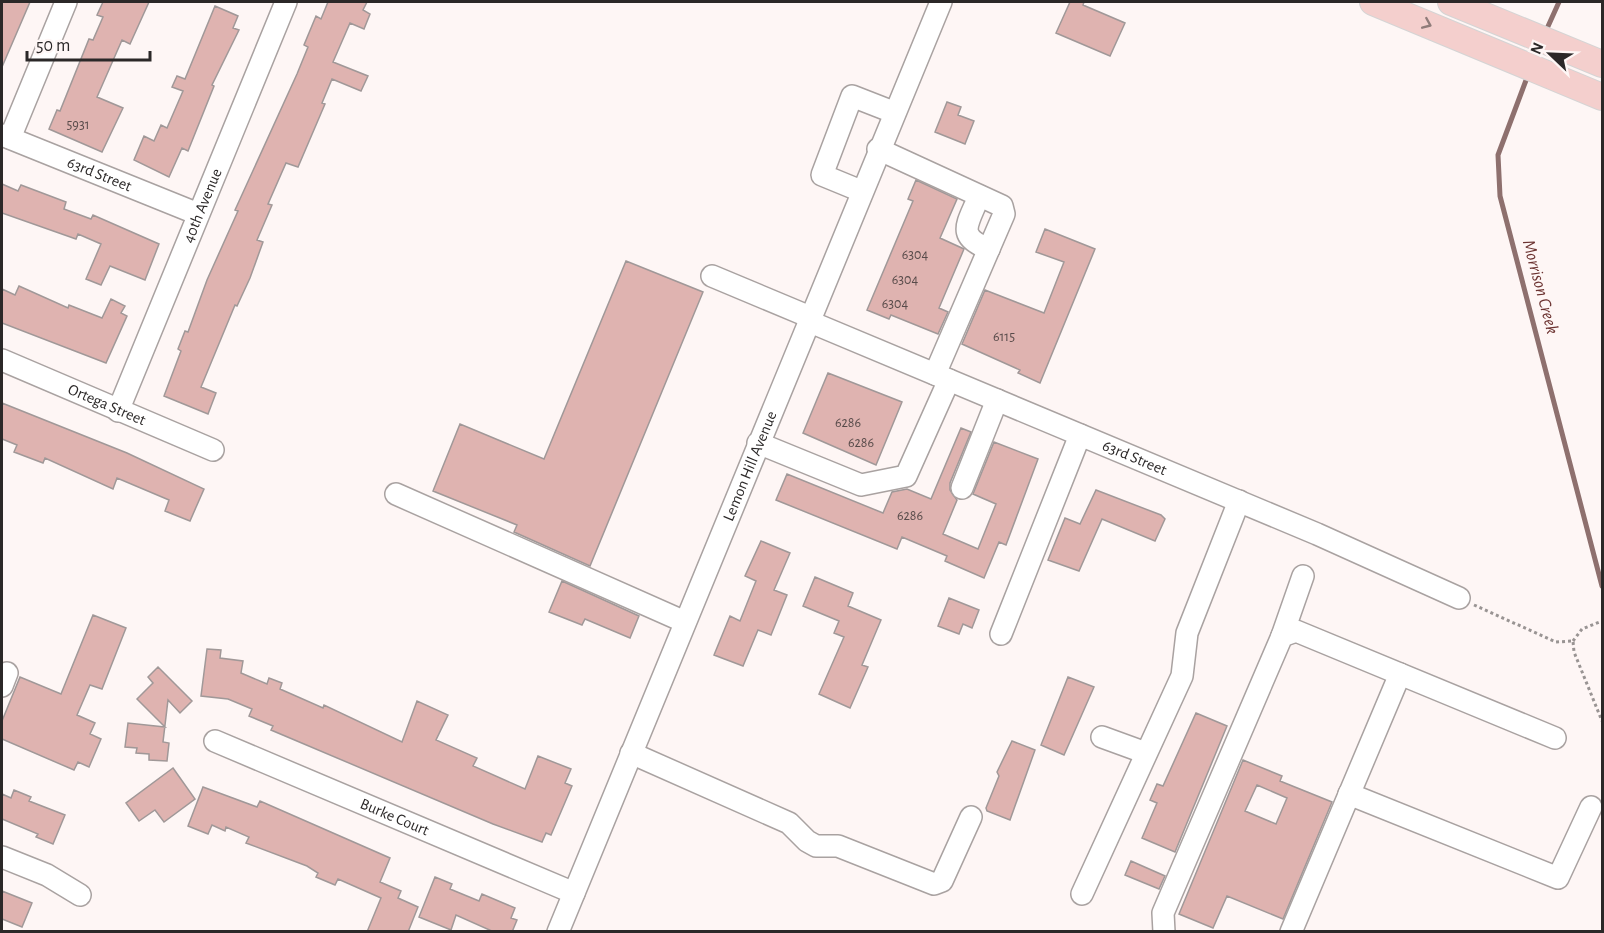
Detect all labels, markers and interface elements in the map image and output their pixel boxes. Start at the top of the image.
one-way arrow [1421,17,1432,29]
scale bar [27,24,150,62]
north arrow [1520,24,1580,84]
text: 50 m [36,37,70,55]
text: N [1528,40,1547,57]
house number: 5931 [66,118,90,132]
street label: 63rd Street [65,154,134,194]
street label: 40th Avenue [180,166,225,245]
water label: Morrison Creek [1519,238,1561,336]
house number: 6304 [902,248,928,262]
house number: 6304 [892,273,918,287]
house number: 6304 [882,297,908,311]
house number: 6115 [993,330,1015,344]
street label: Ortega Street [66,381,148,428]
street label: Lemon Hill Avenue [720,409,780,523]
house number: 6286 [835,416,861,430]
house number: 6286 [848,436,874,450]
street label: 63rd Street [1100,437,1169,478]
house number: 6286 [897,509,923,523]
street label: Burke Court [358,795,431,839]

